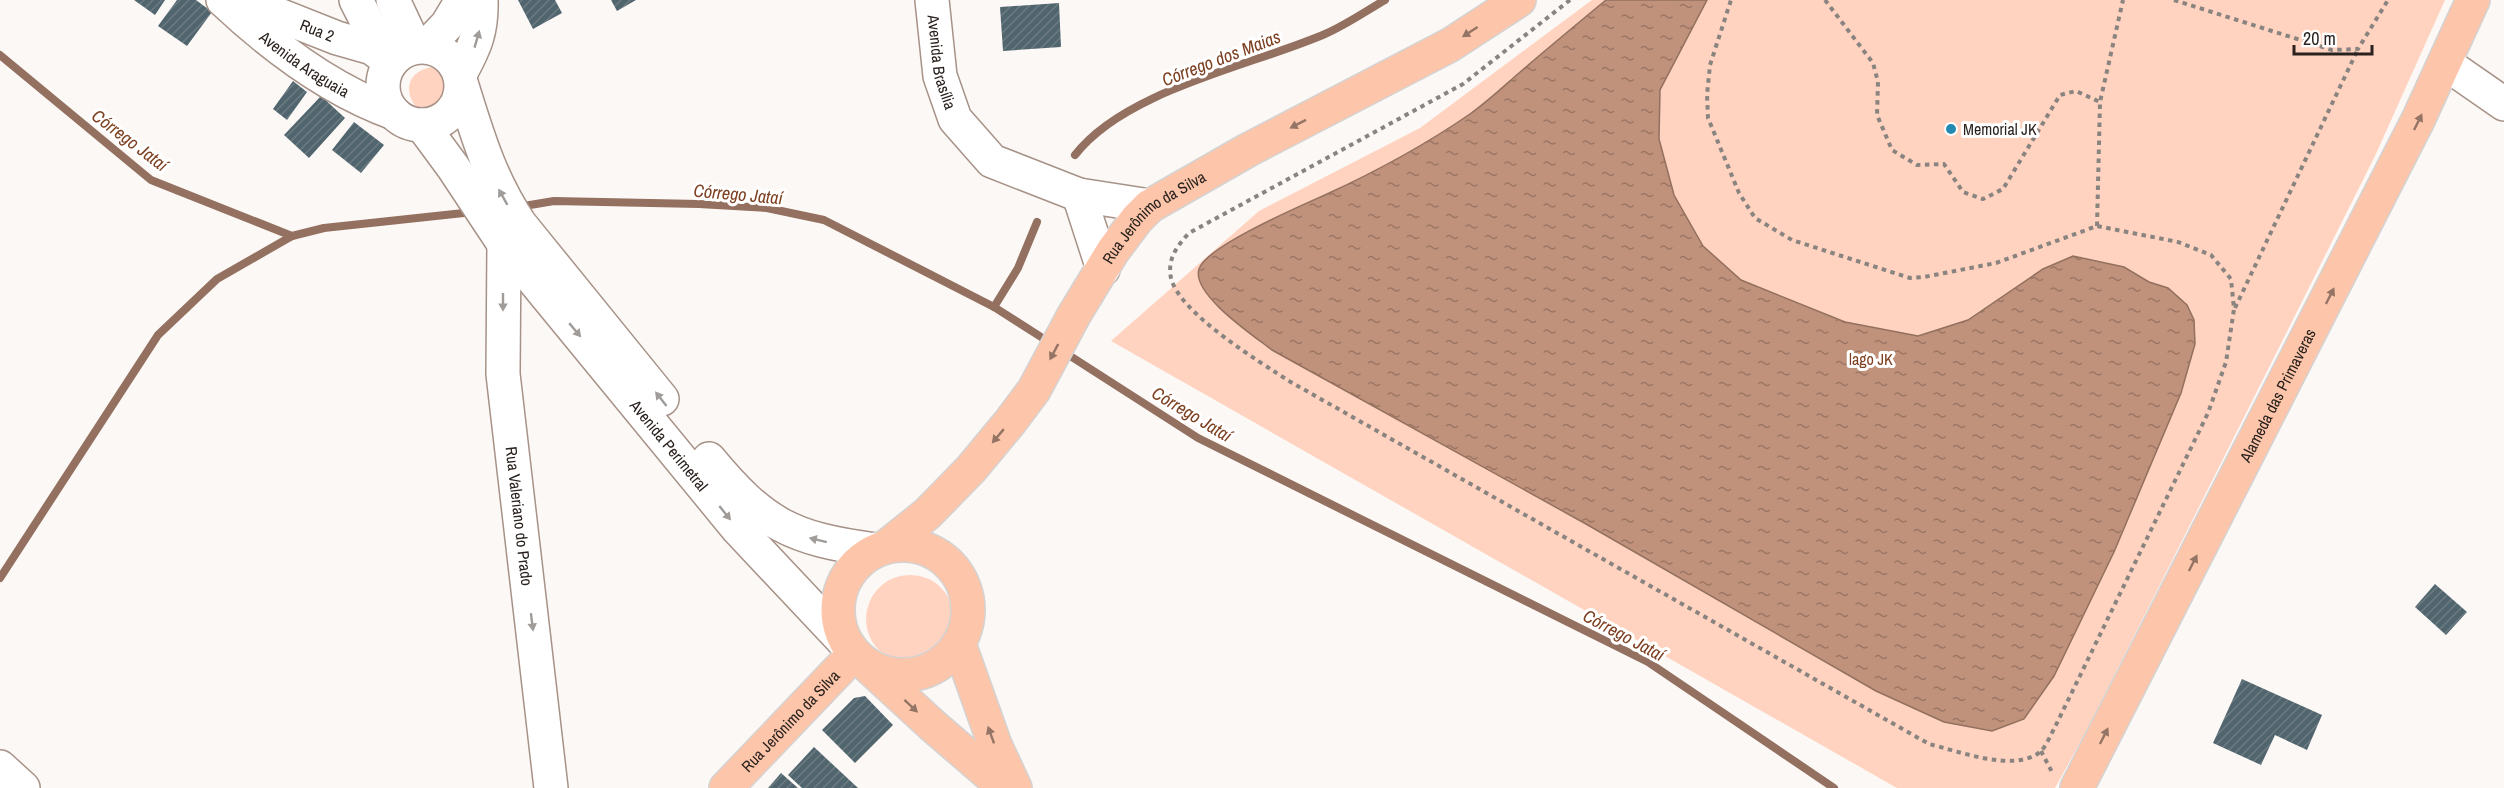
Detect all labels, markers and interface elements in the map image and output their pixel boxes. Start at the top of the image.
street label: Avenida Brasília [923,13,962,113]
street label: Rua 2 [297,14,338,47]
scale bar [2294,18,2372,56]
water label: Córrego dos Maias [1158,24,1284,92]
street label: Avenida Araguaia [254,25,354,103]
one-way arrow [1462,26,1478,37]
text: 20 m [2303,26,2336,51]
one-way arrow [473,30,482,48]
water label: Córrego Jataí [87,103,175,178]
one-way arrow [2413,113,2422,130]
place label: Memorial JK [1963,118,2037,140]
one-way arrow [1289,119,1306,129]
marker: Memorial JK [1944,122,1958,136]
street label: Rua Jerônimo da Silva [1097,165,1210,268]
water label: Córrego Jataí [692,178,786,211]
one-way arrow [498,189,508,206]
one-way arrow [2325,287,2334,304]
one-way arrow [498,293,508,312]
one-way arrow [569,322,582,338]
street label: Alameda das Primaveras [2234,325,2321,467]
one-way arrow [1049,344,1059,361]
park label: lago JK [1849,348,1893,370]
water label: Córrego Jataí [1147,380,1238,449]
one-way arrow [655,391,668,407]
street label: Avenida Perimetral [625,394,713,496]
one-way arrow [992,428,1005,444]
street label: Rua Valeriano do Prado [500,445,538,587]
one-way arrow [719,505,732,521]
one-way arrow [809,534,827,544]
one-way arrow [2188,554,2198,571]
water label: Córrego Jataí [1579,603,1671,668]
one-way arrow [527,612,537,631]
street label: Rua Jerônimo da Silva [736,664,845,777]
one-way arrow [903,699,918,712]
one-way arrow [986,726,996,744]
one-way arrow [2098,727,2108,745]

